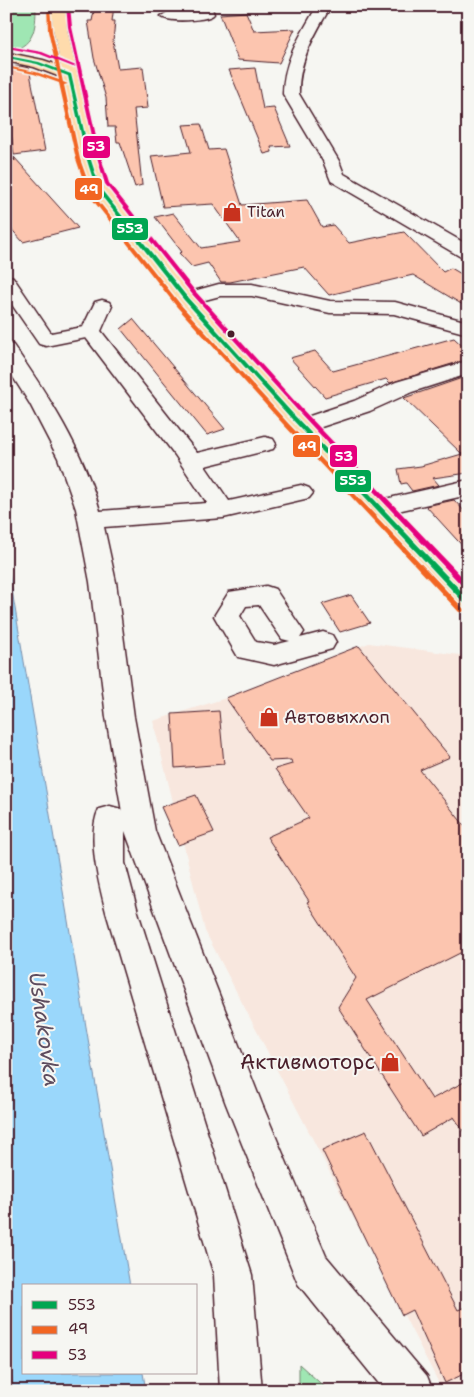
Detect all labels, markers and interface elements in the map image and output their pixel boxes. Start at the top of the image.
line badge: 53 [82,135,111,159]
text: 53 [87,137,105,155]
line badge: 49 [74,177,103,201]
text: 49 [79,180,99,198]
shop icon: Titan [221,201,243,223]
place label: Titan [247,202,285,222]
line badge: 553 [111,217,149,241]
text: 553 [117,219,144,237]
unlabelled marker [226,329,236,339]
line badge: 49 [292,434,321,458]
text: 49 [297,437,317,455]
line badge: 53 [329,444,358,468]
text: 53 [335,447,353,465]
line badge: 553 [334,469,372,493]
text: 553 [340,471,367,489]
place label: Автовыхлоп [284,705,390,729]
shop icon: Автовыхлоп [258,706,280,728]
water label: Ushakovka [22,970,67,1088]
place label: Активмоторс [240,1048,375,1076]
shop icon: Активмоторс [379,1051,401,1073]
legend [22,1284,198,1374]
text: 553 [68,1295,96,1315]
text: 49 [68,1319,88,1339]
text: 53 [68,1345,87,1365]

